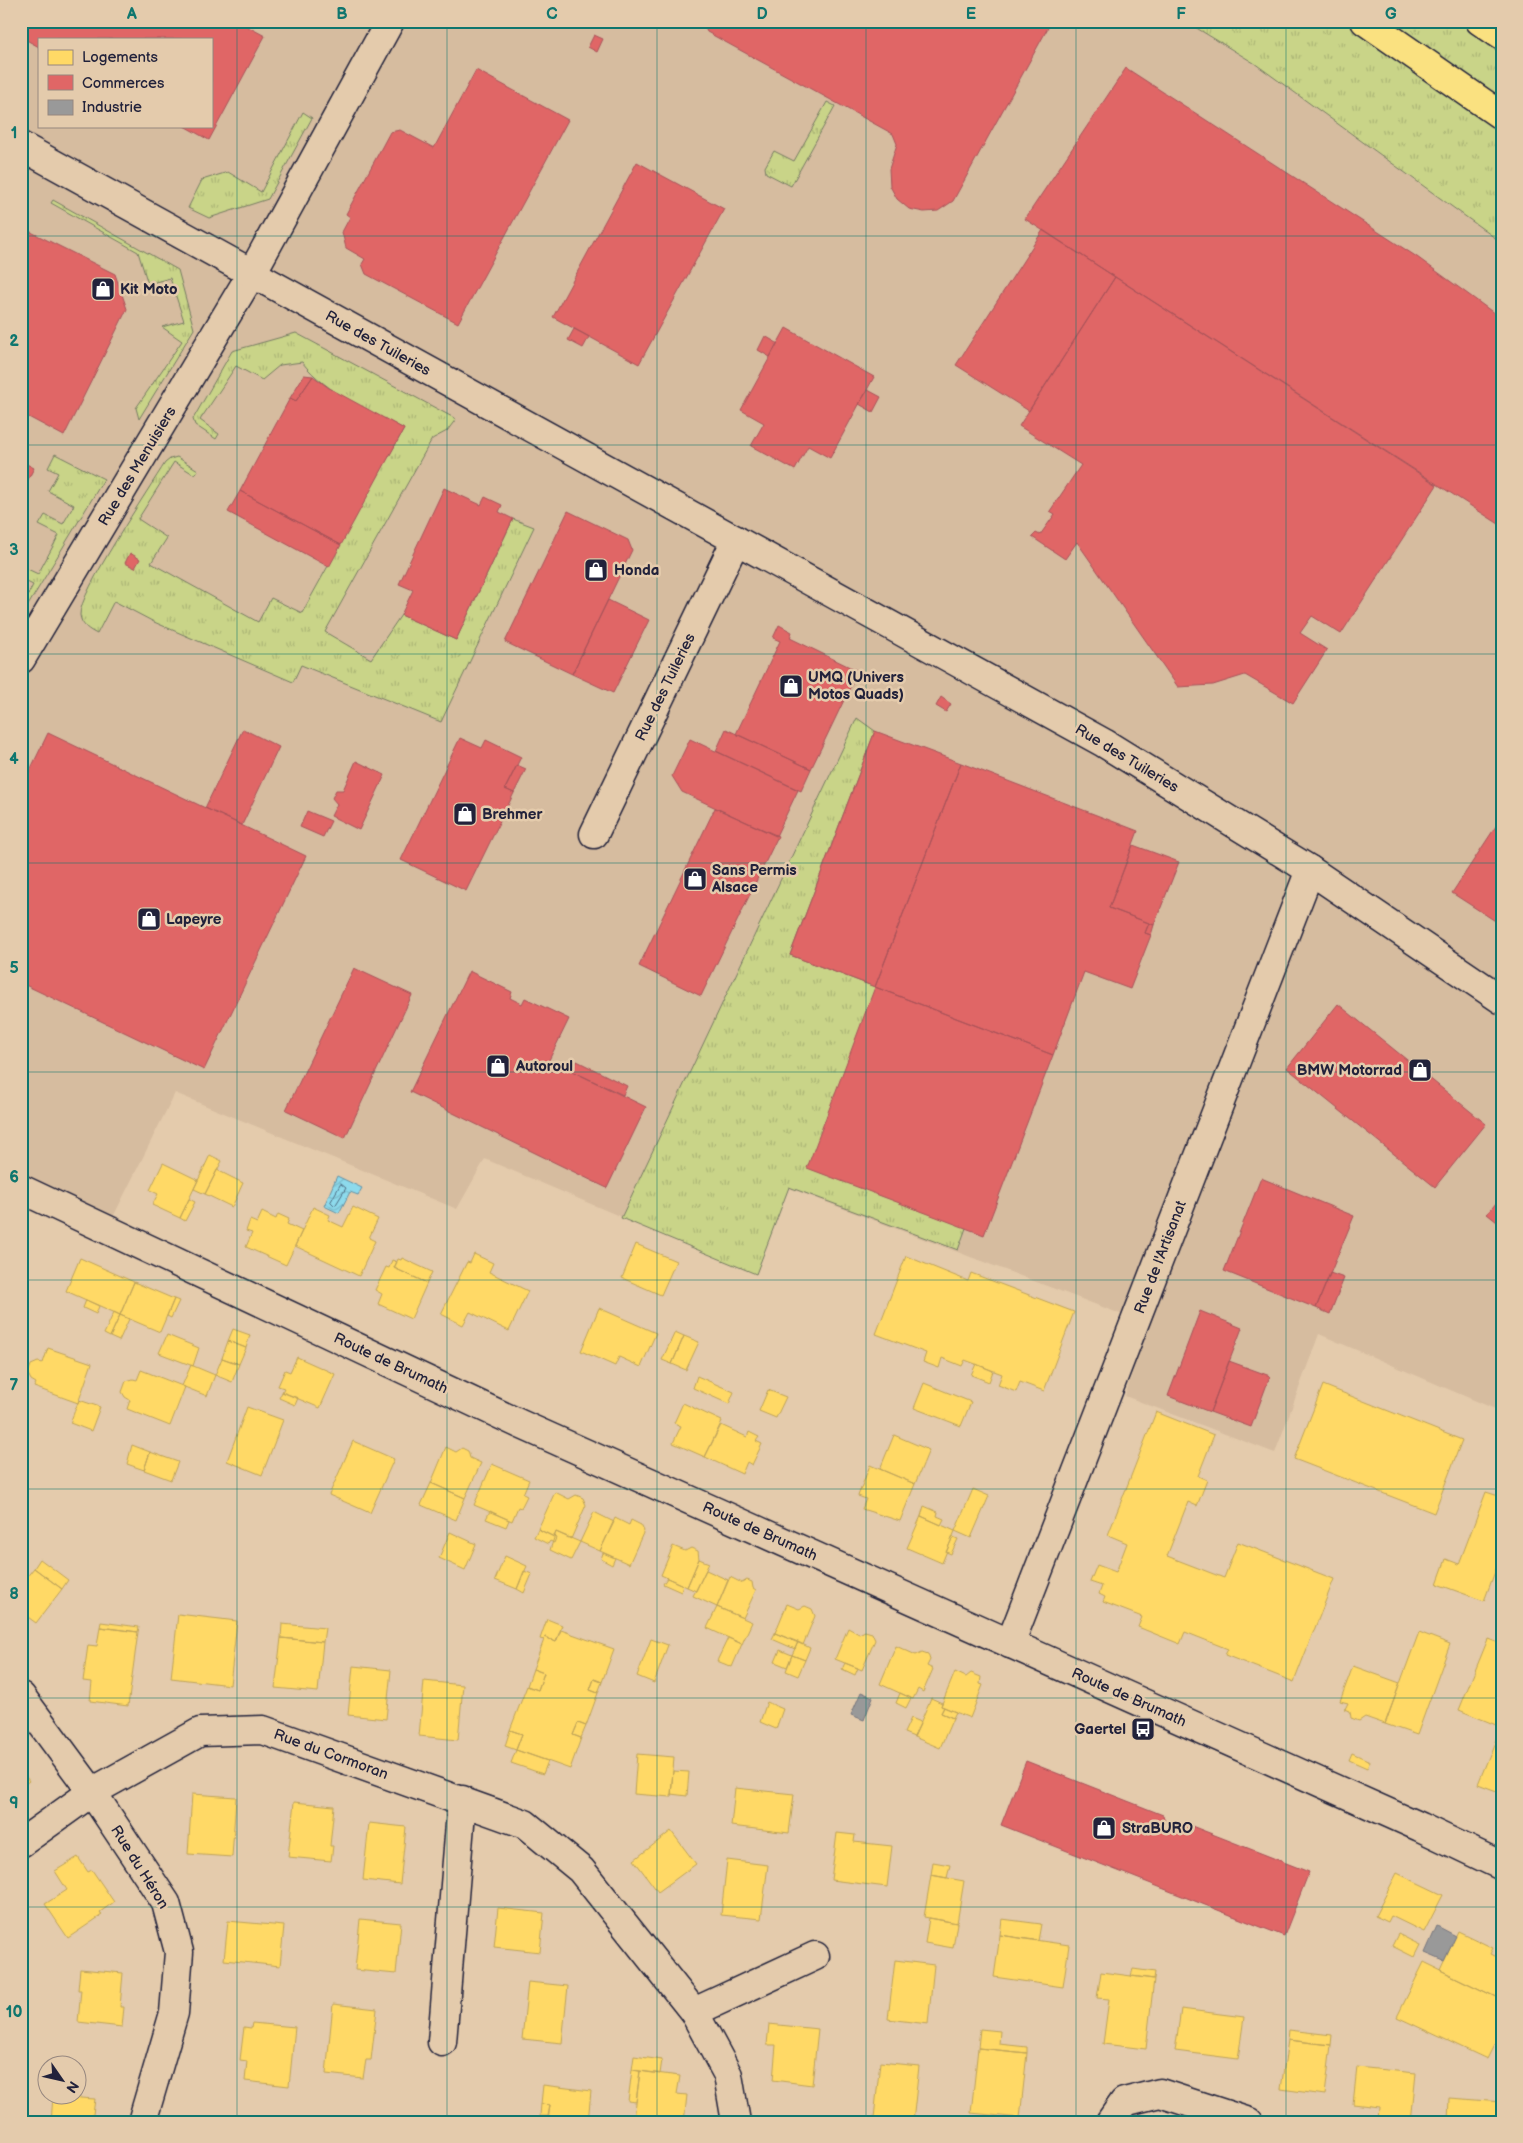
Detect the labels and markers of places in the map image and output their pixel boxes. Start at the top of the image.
shop icon: Kit Moto [90,276,116,302]
place label: Kit Moto [120,280,178,299]
shop icon: Honda [583,557,609,583]
place label: Honda [614,561,659,580]
place label: UMQ (Univers Motos Quads) [808,668,904,704]
shop icon: UMQ (Univers Motos Quads) [778,673,804,699]
shop icon: Brehmer [452,801,478,827]
place label: Brehmer [482,805,543,824]
place label: Sans Permis Alsace [711,861,797,897]
shop icon: Sans Permis Alsace [682,866,708,892]
shop icon: Lapeyre [136,906,162,932]
place label: Lapeyre [166,910,222,929]
shop icon: Autoroul [485,1053,511,1079]
place label: Autoroul [515,1057,573,1076]
shop icon: BMW Motorrad [1407,1057,1433,1083]
place label: BMW Motorrad [1297,1061,1402,1080]
bus stop icon: Gaertel [1130,1716,1156,1742]
place label: Gaertel [1074,1720,1126,1739]
shop icon: StraBURO [1091,1815,1117,1841]
place label: StraBURO [1122,1819,1193,1838]

